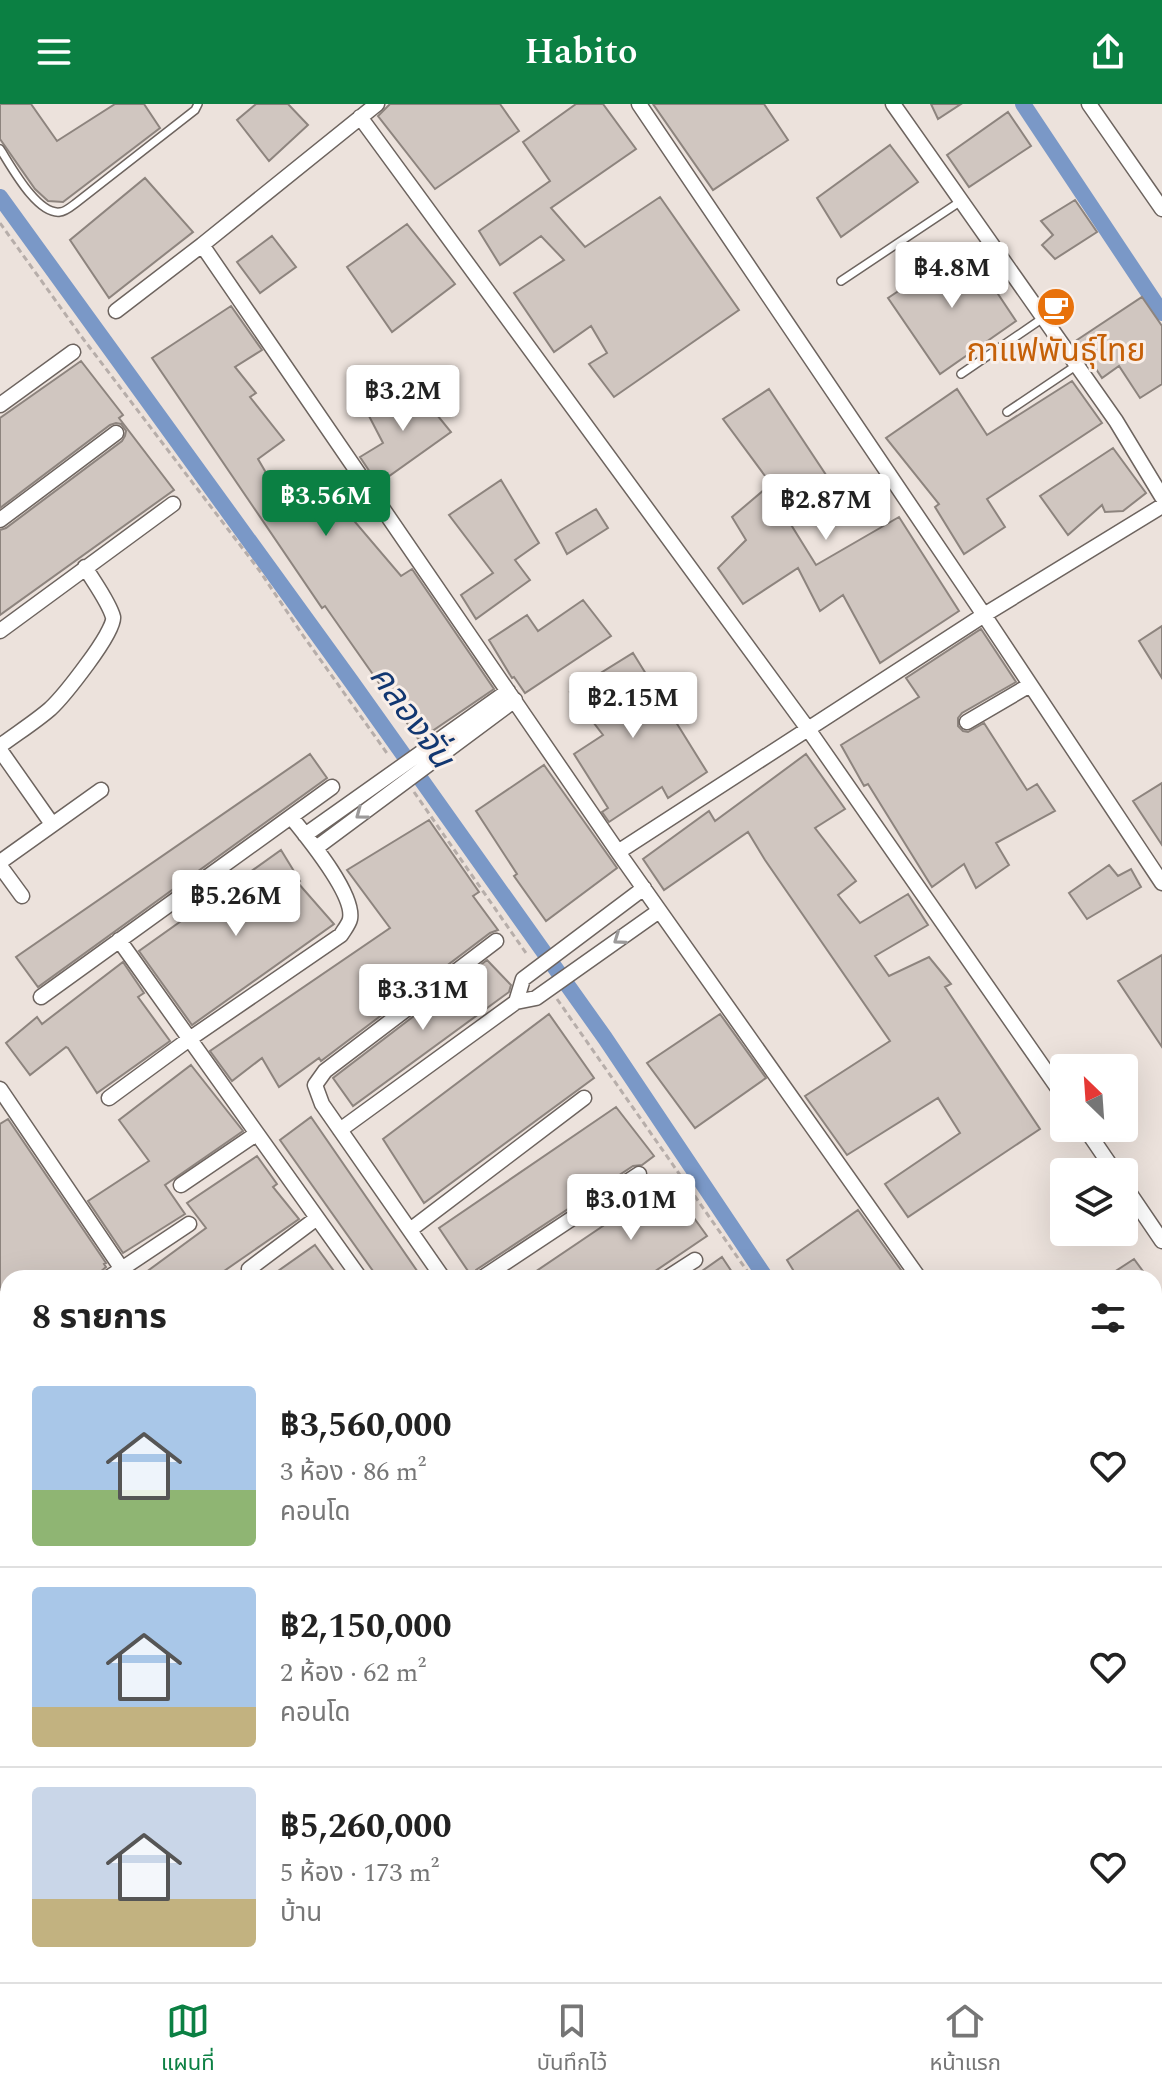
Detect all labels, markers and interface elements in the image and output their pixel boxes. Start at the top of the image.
text: Habito [525,25,637,80]
icon: menu [32,30,76,74]
icon: share [1086,30,1130,74]
pin: ฿4.8M [896,242,1008,310]
text: ฿4.8M [913,248,991,288]
cafe icon: กาแฟพันธุ์ไทย [1035,286,1077,328]
place label: กาแฟพันธุ์ไทย [966,327,1146,376]
pin: ฿3.2M [347,365,459,433]
text: ฿3.2M [364,371,442,411]
pin: ฿3.56M [261,470,391,538]
pin: ฿2.87M [761,474,891,542]
text: ฿3.56M [280,476,372,516]
text: ฿2.87M [780,480,872,520]
water label: คลองจั่น [356,654,468,781]
pin: ฿2.15M [568,672,698,740]
text: ฿2.15M [587,678,679,718]
one-way arrow [356,805,370,819]
pin: ฿5.26M [171,870,301,938]
text: ฿5.26M [190,876,282,916]
one-way arrow [613,929,627,944]
pin: ฿3.31M [358,964,488,1032]
text: ฿3.31M [377,970,469,1010]
north arrow [1050,1054,1138,1142]
map controls [1050,1054,1138,1246]
button: layers [1050,1158,1138,1246]
pin: ฿3.01M [566,1174,696,1242]
text: ฿3.01M [585,1180,677,1220]
text: 8 รายการ [32,1292,167,1344]
icon: filters [1086,1296,1130,1340]
text: ฿3,560,000 [280,1400,452,1452]
icon: home [96,1418,192,1514]
icon: heart [1086,1444,1130,1488]
text: 3 ห้อง · 86 m² [280,1452,426,1492]
text: คอนโด [280,1492,351,1532]
text: ฿2,150,000 [280,1601,452,1653]
icon: home [96,1619,192,1715]
icon: heart [1086,1645,1130,1689]
text: 2 ห้อง · 62 m² [280,1653,426,1693]
text: คอนโด [280,1693,351,1733]
text: ฿5,260,000 [280,1801,452,1853]
icon: home [96,1819,192,1915]
icon: heart [1086,1845,1130,1889]
text: 5 ห้อง · 173 m² [280,1853,439,1893]
text: บ้าน [280,1893,322,1933]
tab: แผนที่ [161,1999,215,2080]
tab: บันทึกไว้ [537,1999,607,2080]
tab: หน้าแรก [929,1999,1001,2080]

